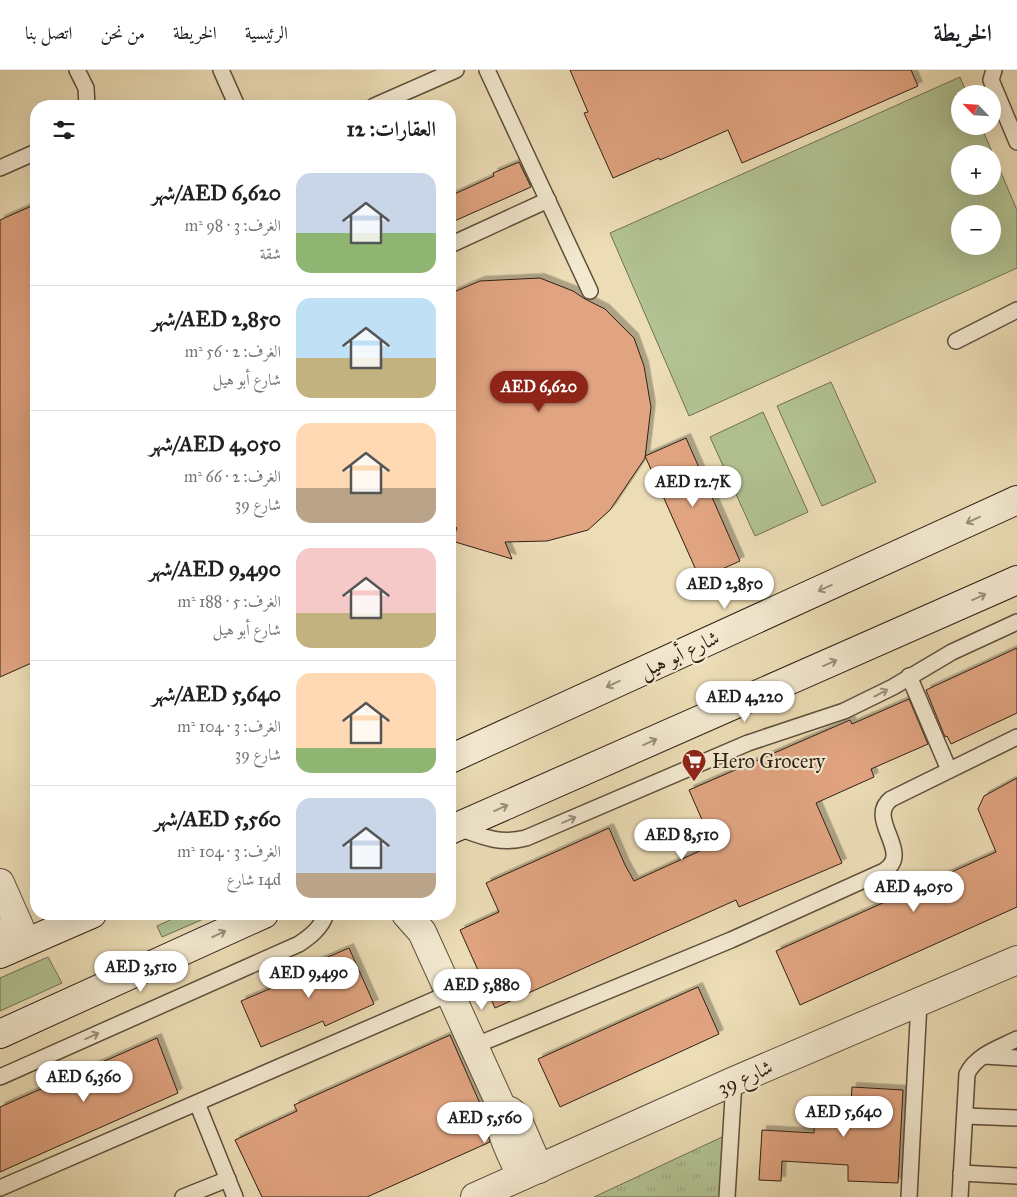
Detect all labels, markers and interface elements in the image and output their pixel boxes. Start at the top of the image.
text: الخريطة [934,18,992,48]
text: اتصل بنا [25,22,72,44]
text: من نحن [100,22,145,44]
text: الخريطة [173,22,217,44]
text: الرئيسية [245,22,288,44]
north arrow [951,85,1001,135]
map controls [951,85,1001,255]
icon: filters [50,116,78,144]
text: العقارات: 12 [346,116,436,142]
button: + [951,145,1001,195]
text: AED 6,620/شهر [151,180,281,206]
icon: home [336,193,396,253]
button: − [951,205,1001,255]
text: الغرف: 3 · 98 m² [185,216,281,235]
text: شقة [260,244,281,263]
text: AED 2,850/شهر [152,306,281,332]
icon: home [336,318,396,378]
text: الغرف: 2 · 56 m² [185,342,281,361]
text: شارع أبو هيل [213,370,281,389]
pin: AED 6,620 [482,370,596,413]
text: AED 6,620 [501,377,577,396]
text: AED 4,050/شهر [149,431,281,457]
icon: home [336,443,396,503]
pin: AED 12.7K [636,466,750,508]
text: الغرف: 2 · 66 m² [184,467,281,486]
text: AED 12.7K [655,472,731,491]
text: شارع 39 [235,495,281,514]
one-way arrow [966,516,981,526]
text: AED 9,490/شهر [149,556,281,582]
icon: home [336,568,396,628]
pin: AED 2,850 [668,568,782,610]
text: AED 2,850 [687,574,763,593]
one-way arrow [818,583,833,593]
text: الغرف: 5 · 188 m² [177,592,281,611]
one-way arrow [971,592,986,602]
text: شارع أبو هيل [213,620,281,639]
street label: شارع أبو هيل [634,623,725,688]
one-way arrow [822,657,837,667]
one-way arrow [606,680,621,689]
pin: AED 4,220 [688,680,802,723]
text: AED 5,640/شهر [152,681,281,707]
text: AED 4,220 [707,687,783,706]
one-way arrow [873,688,888,697]
icon: home [336,693,396,753]
text: الغرف: 3 · 104 m² [177,717,281,736]
one-way arrow [642,737,657,747]
text: شارع 39 [235,745,281,764]
supermarket icon: Hero Grocery [681,748,707,782]
place label: Hero Grocery [712,749,826,773]
one-way arrow [493,802,508,812]
text: AED 5,560/شهر [154,806,281,832]
one-way arrow [561,814,576,824]
icon: home [336,818,396,878]
pin: AED 8,510 [625,818,739,861]
text: AED 8,510 [645,825,719,844]
text: الغرف: 3 · 104 m² [177,842,281,861]
text: 14d شارع [227,870,281,889]
pin: AED 4,050 [857,870,971,913]
text: AED 4,050 [875,877,953,896]
one-way arrow [212,929,227,939]
pin: AED 3,510 [84,950,198,993]
pin: AED 9,490 [252,956,366,999]
text: AED 3,510 [105,957,177,976]
text: AED 9,490 [270,963,348,982]
pin: AED 5,880 [425,968,539,1011]
text: AED 5,880 [444,975,520,994]
one-way arrow [84,1030,99,1040]
street label: شارع 39 [714,1054,779,1105]
pin: AED 6,360 [27,1060,141,1103]
text: AED 6,360 [47,1067,121,1086]
pin: AED 5,640 [787,1096,901,1138]
pin: AED 5,560 [428,1102,542,1144]
text: AED 5,640 [806,1102,882,1121]
text: AED 5,560 [448,1108,522,1127]

